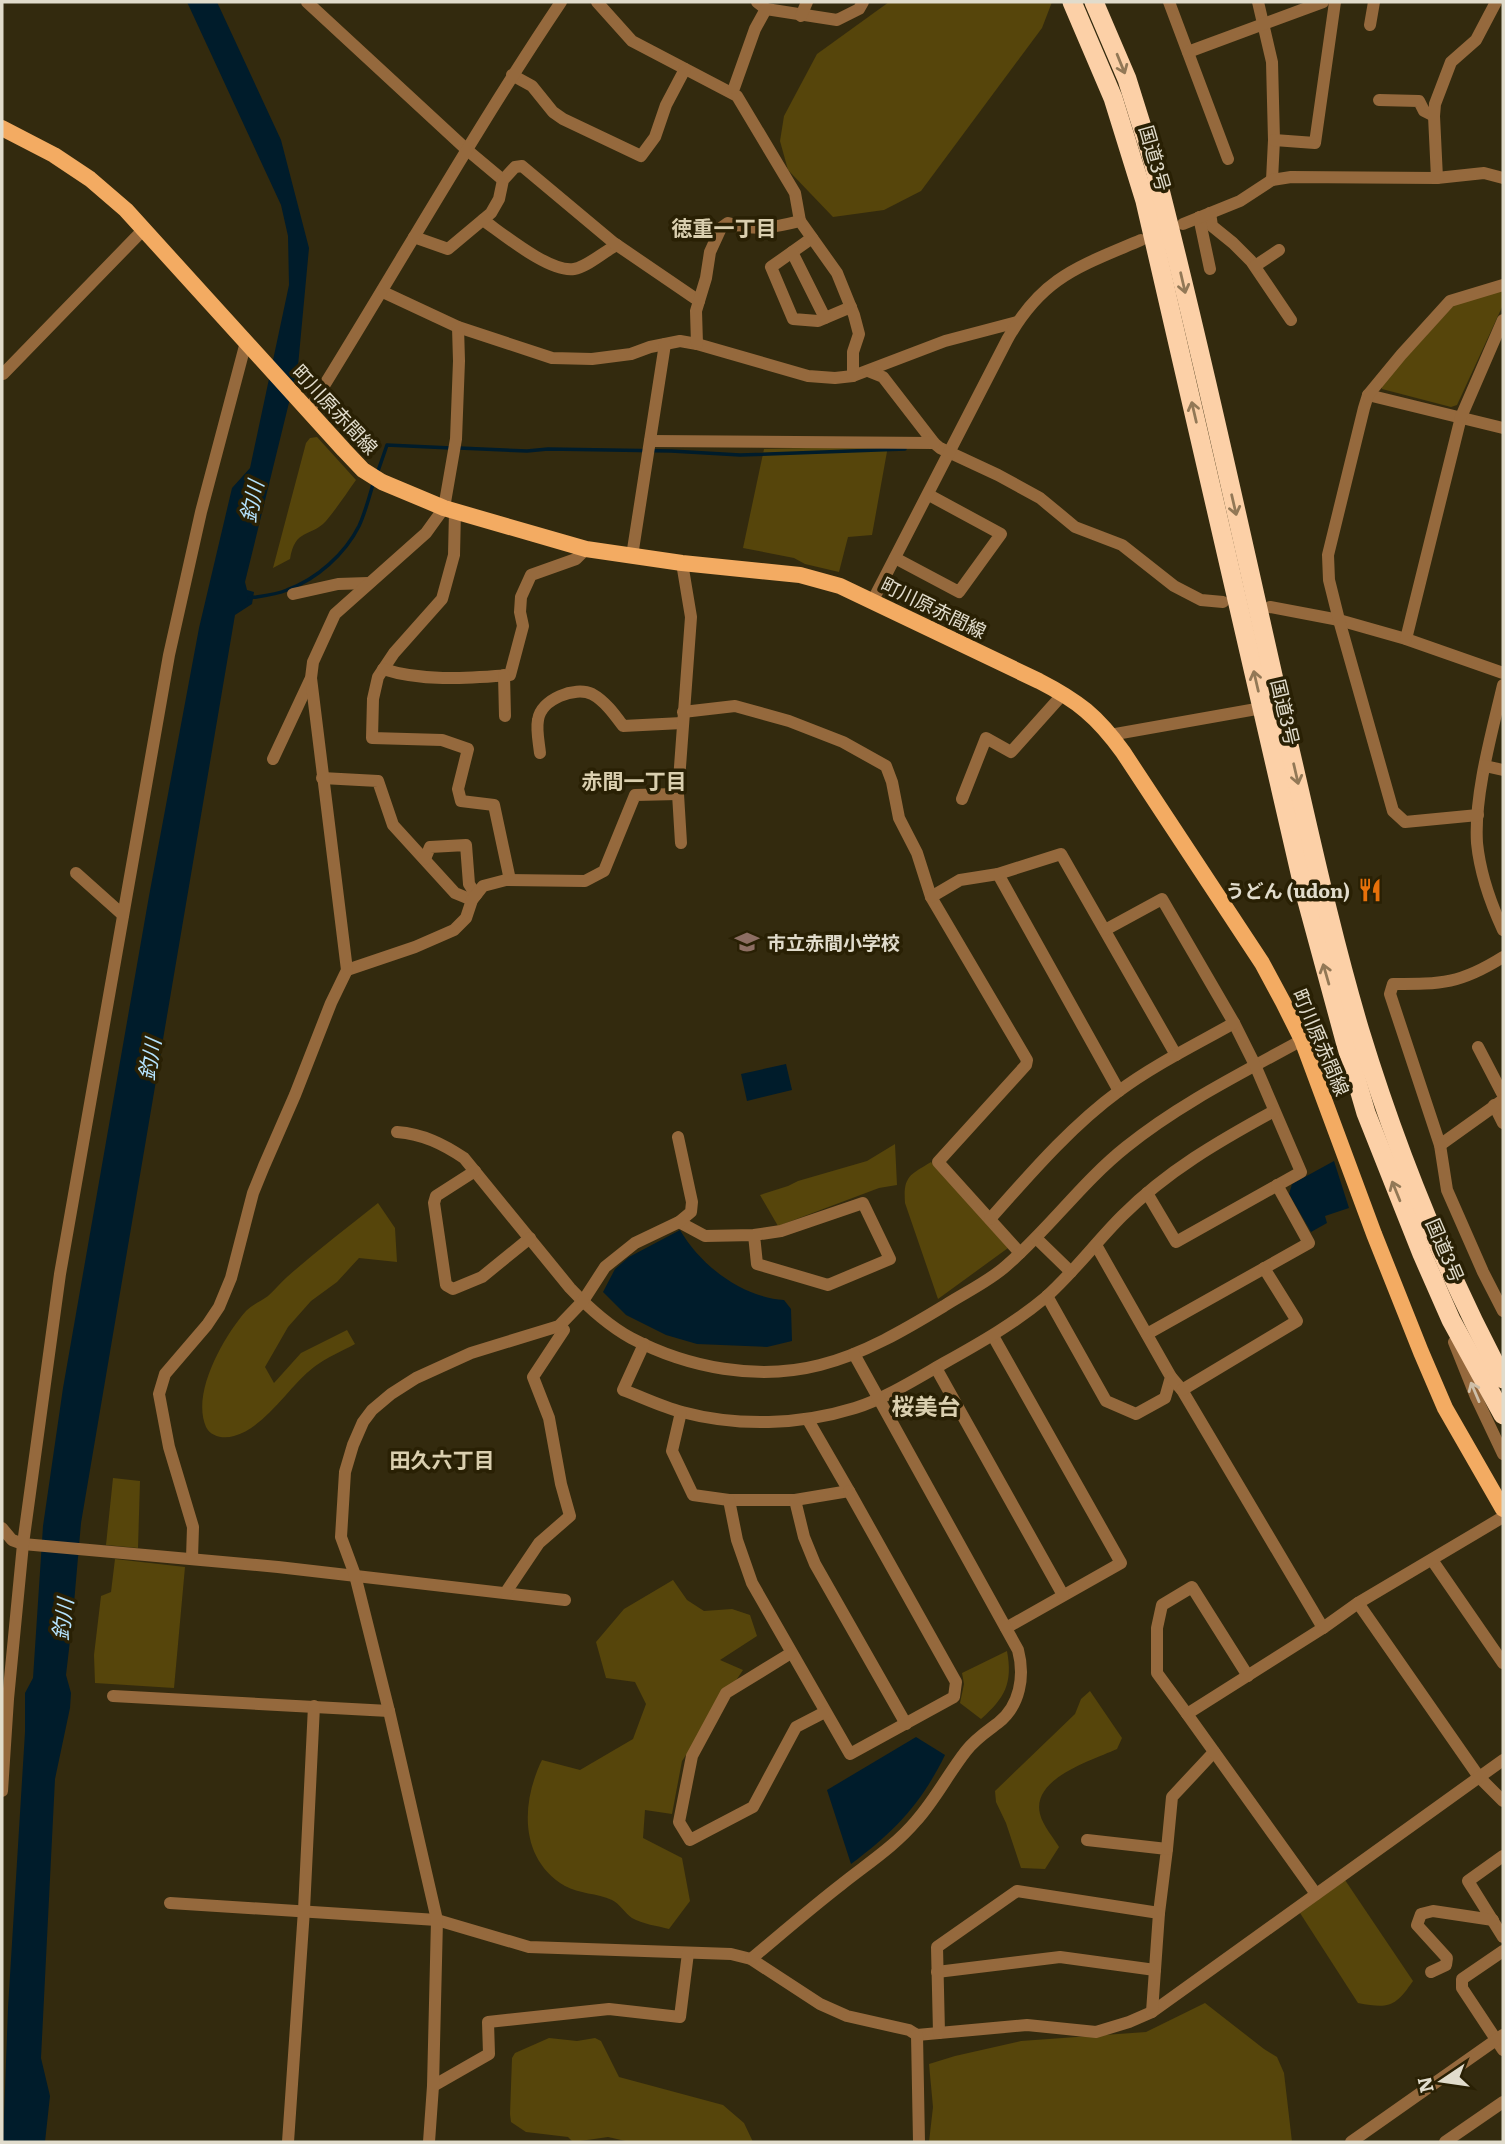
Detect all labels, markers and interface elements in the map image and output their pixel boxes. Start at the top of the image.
one-way arrow [1115,53,1128,75]
street label: 国道3号 [1133,122,1179,194]
district label: 徳重一丁目 [672,211,777,242]
one-way arrow [1177,271,1190,294]
street label: 町川原赤間線 [287,358,385,460]
one-way arrow [1187,401,1201,424]
water label: 釣川 [230,475,270,525]
one-way arrow [1228,493,1241,516]
street label: 町川原赤間線 [877,569,991,645]
one-way arrow [1249,670,1262,693]
street label: 国道3号 [1265,676,1307,748]
one-way arrow [1290,762,1303,785]
district label: 赤間一丁目 [582,764,687,795]
place label: うどん (udon) [1226,876,1350,904]
restaurant icon: うどん (udon) [1356,876,1384,904]
school or university icon: 市立赤間小学校 [733,928,761,956]
place label: 市立赤間小学校 [767,928,900,956]
one-way arrow [1319,963,1332,986]
street label: 町川原赤間線 [1287,984,1357,1100]
water label: 釣川 [129,1034,167,1082]
one-way arrow [1388,1180,1401,1202]
street label: 国道3号 [1420,1214,1472,1286]
one-way arrow [1467,1382,1480,1404]
district label: 桜美台 [892,1388,961,1422]
district label: 田久六丁目 [390,1443,495,1474]
water label: 釣川 [43,1594,79,1642]
north arrow [1407,2046,1477,2116]
text: N [1409,2074,1440,2096]

